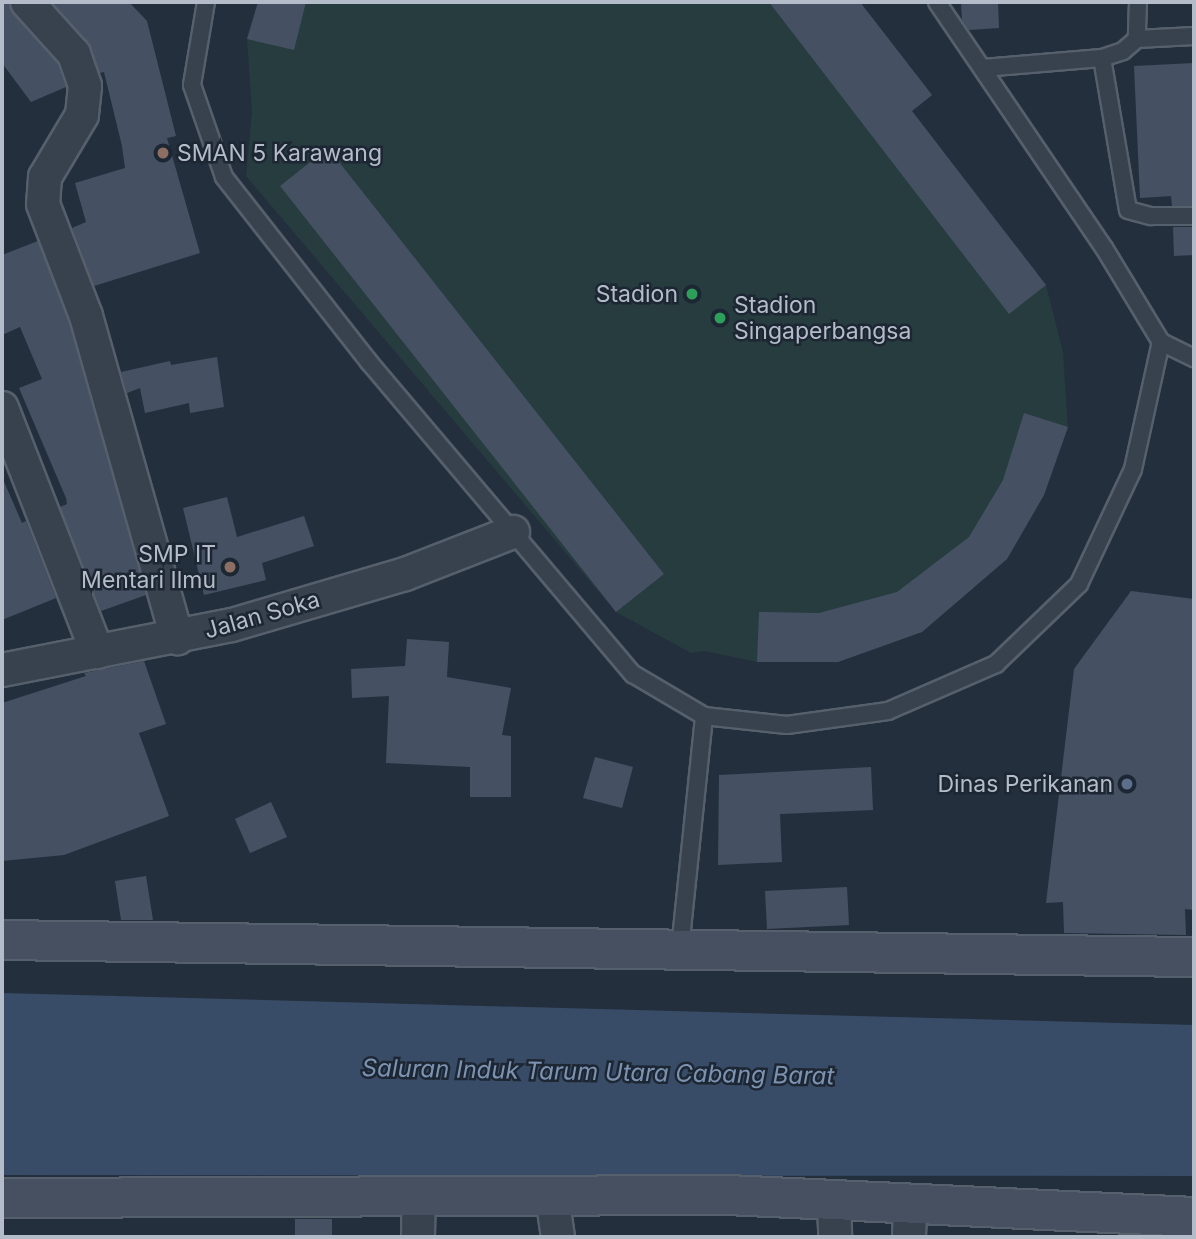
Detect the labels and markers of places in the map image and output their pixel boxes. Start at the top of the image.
place label: SMAN 5 Karawang [177,139,382,167]
marker: SMAN 5 Karawang [155,145,171,161]
place label: Stadion [596,280,678,308]
marker: Stadion [684,286,700,302]
place label: Stadion Singaperbangsa [734,291,911,345]
marker: Stadion Singaperbangsa [712,310,728,326]
place label: SMP IT Mentari Ilmu [81,540,216,594]
marker: SMP IT Mentari Ilmu [222,559,238,575]
place label: Dinas Perikanan [938,770,1113,798]
marker: Dinas Perikanan [1119,776,1135,792]

